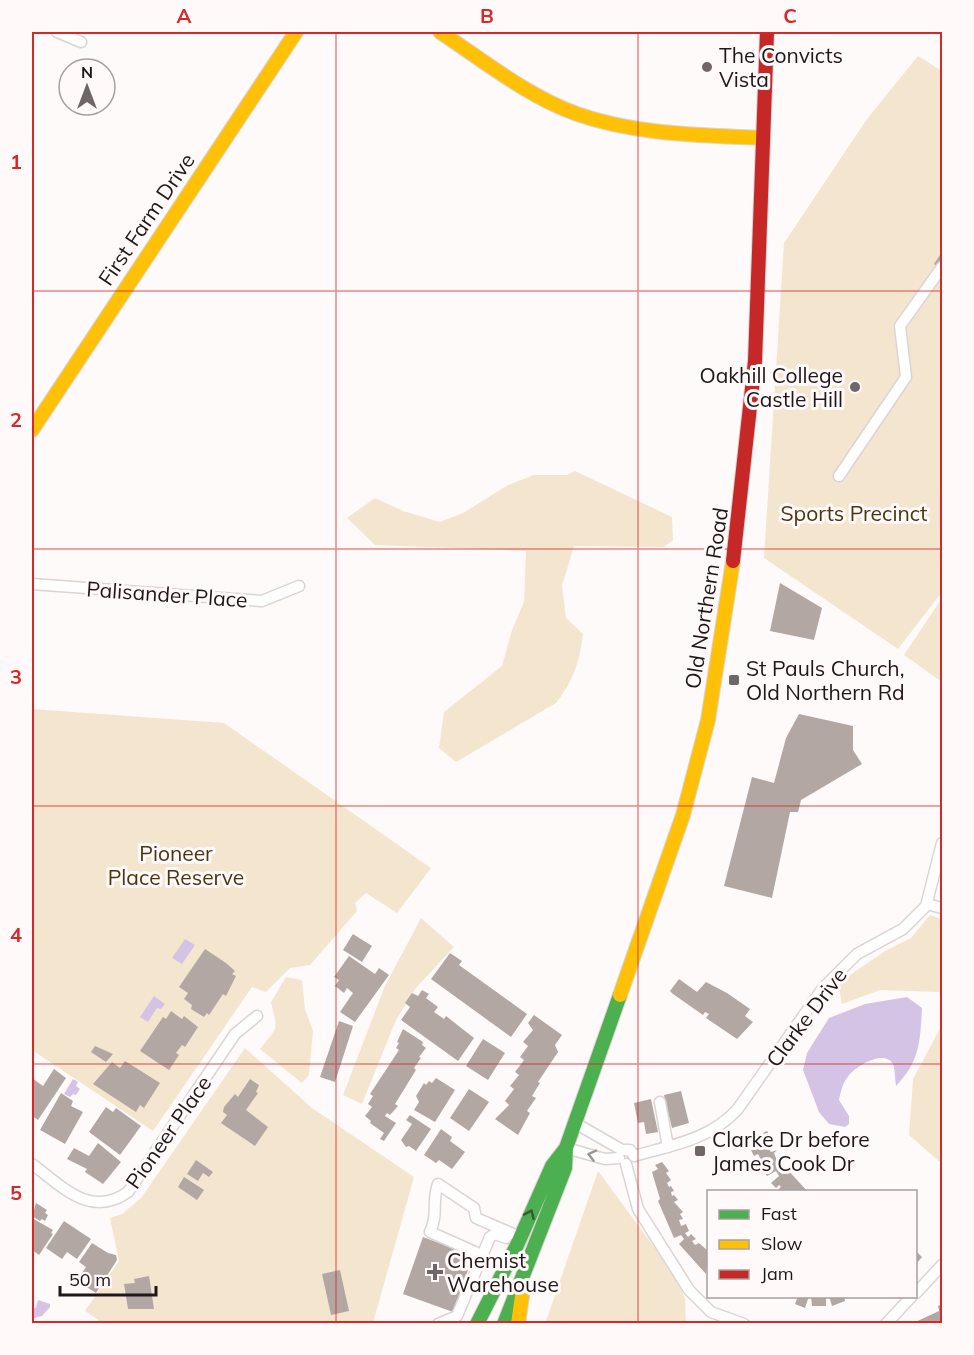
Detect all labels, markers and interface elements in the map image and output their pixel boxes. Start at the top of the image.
text: A [177,3,192,28]
text: B [480,3,494,28]
text: C [783,3,797,28]
place label: The Convicts Vista [719,42,843,92]
north arrow [57,57,117,117]
marker: The Convicts Vista [700,60,714,74]
text: N [81,62,93,82]
street label: First Farm Drive [92,148,200,290]
text: 1 [10,149,22,174]
place label: Oakhill College Castle Hill [699,362,843,412]
marker: Oakhill College Castle Hill [848,380,862,394]
text: 2 [10,407,22,432]
park label: Sports Precinct [781,500,927,526]
street label: Old Northern Road [679,506,733,690]
street label: Palisander Place [86,575,248,613]
place label: St Pauls Church, Old Northern Rd [746,655,905,705]
text: 3 [10,664,22,689]
marker: St Pauls Church, Old Northern Rd [727,673,741,687]
park label: Pioneer Place Reserve [108,840,244,890]
text: 4 [10,922,22,947]
street label: Clarke Drive [760,962,852,1072]
street label: Pioneer Place [120,1071,216,1193]
place label: Clarke Dr before James Cook Dr [712,1126,870,1176]
marker: Clarke Dr before James Cook Dr [693,1144,707,1158]
one-way arrow [587,1150,597,1163]
text: 5 [10,1180,22,1205]
legend [707,1190,917,1298]
text: Fast [761,1202,797,1225]
one-way arrow [523,1210,535,1221]
text: Slow [761,1232,803,1255]
place label: Chemist Warehouse [447,1247,559,1297]
scale bar [60,1259,156,1297]
text: Jam [761,1262,794,1285]
marker: Chemist Warehouse [428,1265,442,1279]
text: 50 m [69,1268,111,1291]

